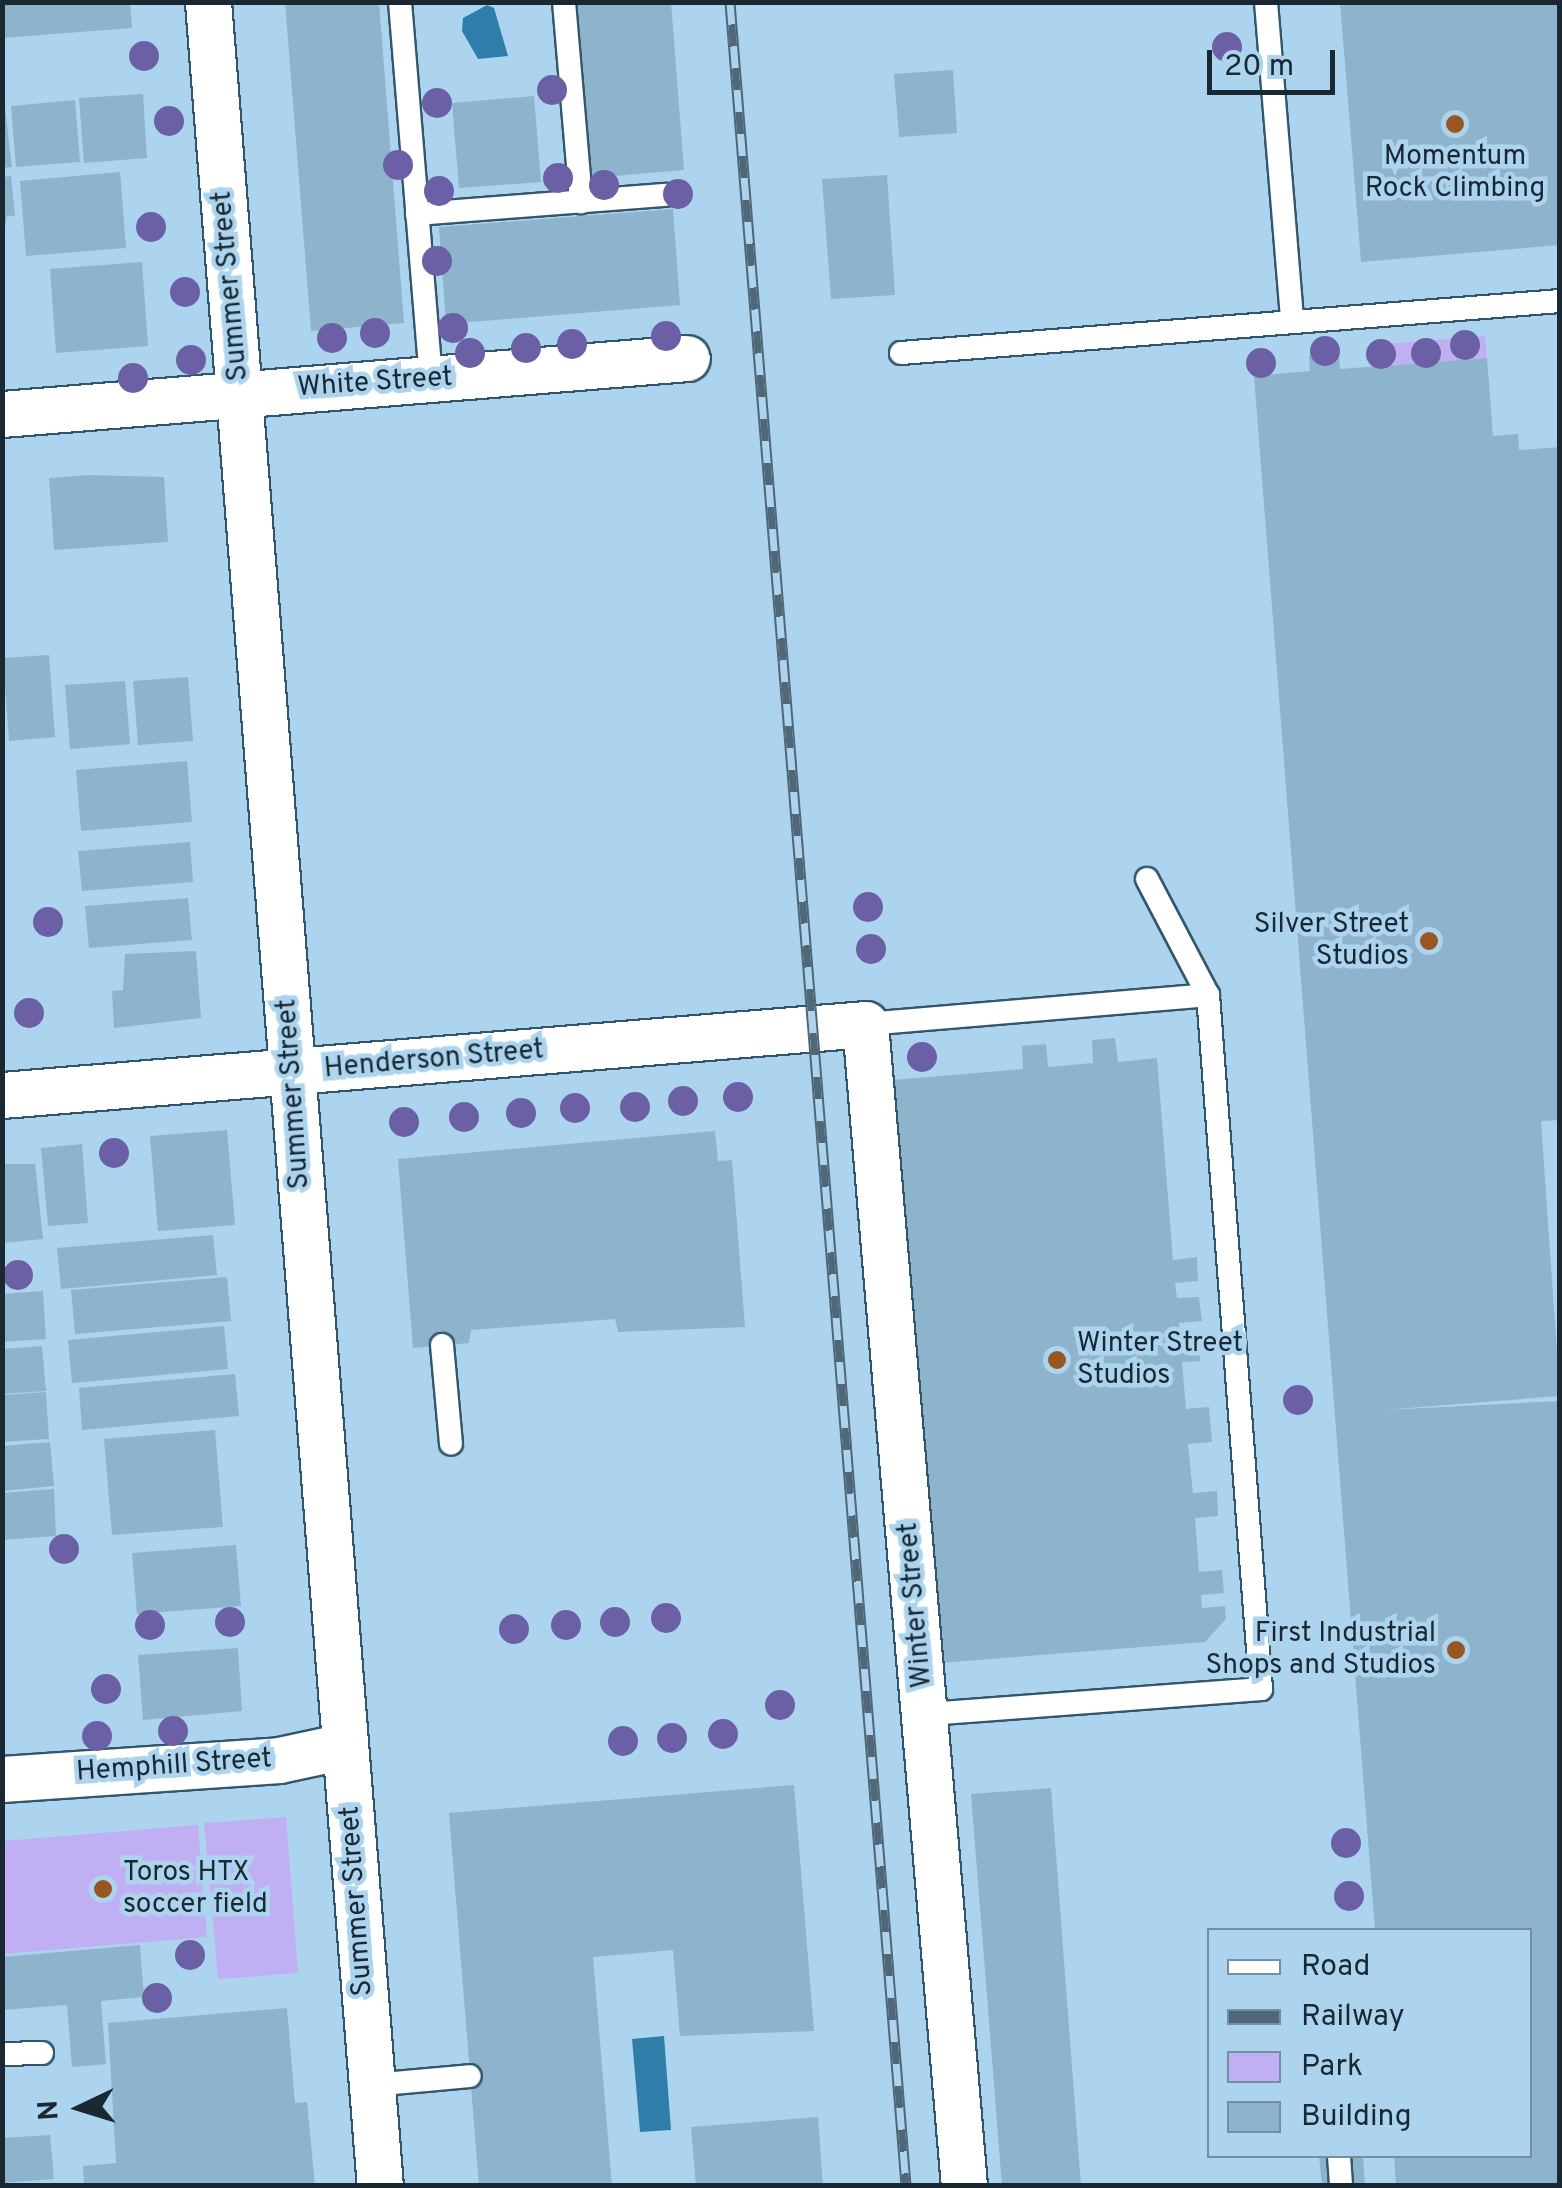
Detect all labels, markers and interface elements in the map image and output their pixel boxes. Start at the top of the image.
scale bar [1212,30,1340,92]
text: 20 m [1224,49,1294,86]
marker: Momentum Rock Climbing [1444,113,1466,135]
place label: Momentum Rock Climbing [1365,140,1545,206]
street label: Summer Street [206,189,256,383]
street label: White Street [296,361,454,405]
place label: Silver Street Studios [1254,908,1409,974]
marker: Silver Street Studios [1418,930,1440,952]
street label: Summer Street [271,998,317,1190]
street label: Henderson Street [323,1034,545,1086]
place label: Winter Street Studios [1077,1327,1243,1393]
marker: Winter Street Studios [1046,1349,1068,1371]
street label: Winter Street [892,1521,940,1689]
place label: First Industrial Shops and Studios [1205,1617,1436,1683]
marker: First Industrial Shops and Studios [1445,1639,1467,1661]
street label: Hemphill Street [75,1742,273,1790]
street label: Summer Street [334,1805,380,1997]
place label: Toros HTX soccer field [123,1856,268,1922]
marker: Toros HTX soccer field [92,1878,114,1900]
legend [1207,1928,1532,2158]
text: Road [1301,1949,1370,1986]
text: Railway [1301,1999,1405,2036]
text: Park [1301,2049,1363,2086]
north arrow [30,2058,130,2158]
text: N [31,2099,69,2121]
text: Building [1301,2099,1412,2136]

